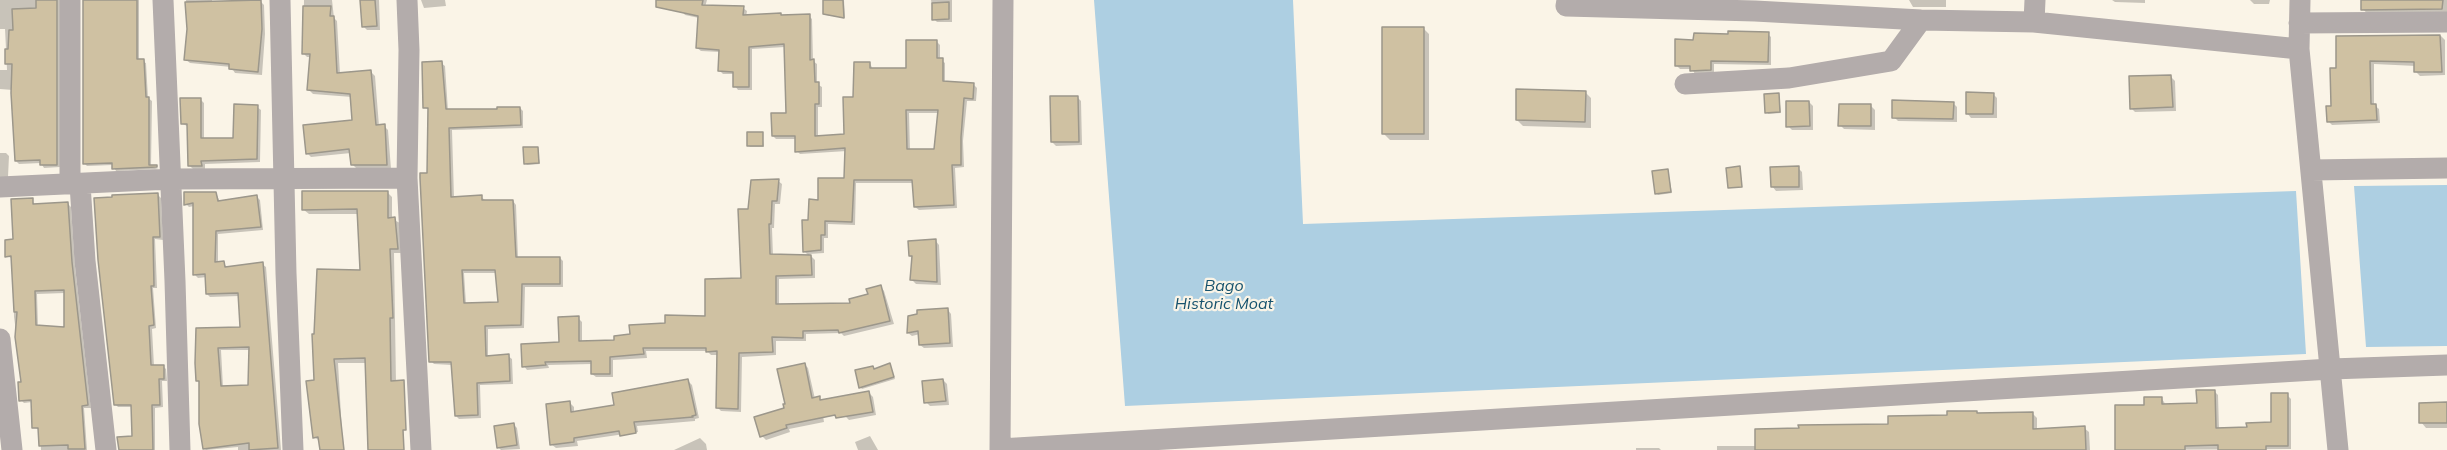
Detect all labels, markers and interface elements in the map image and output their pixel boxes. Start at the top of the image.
water label: Bago Historic Moat [1175,276,1273,314]

